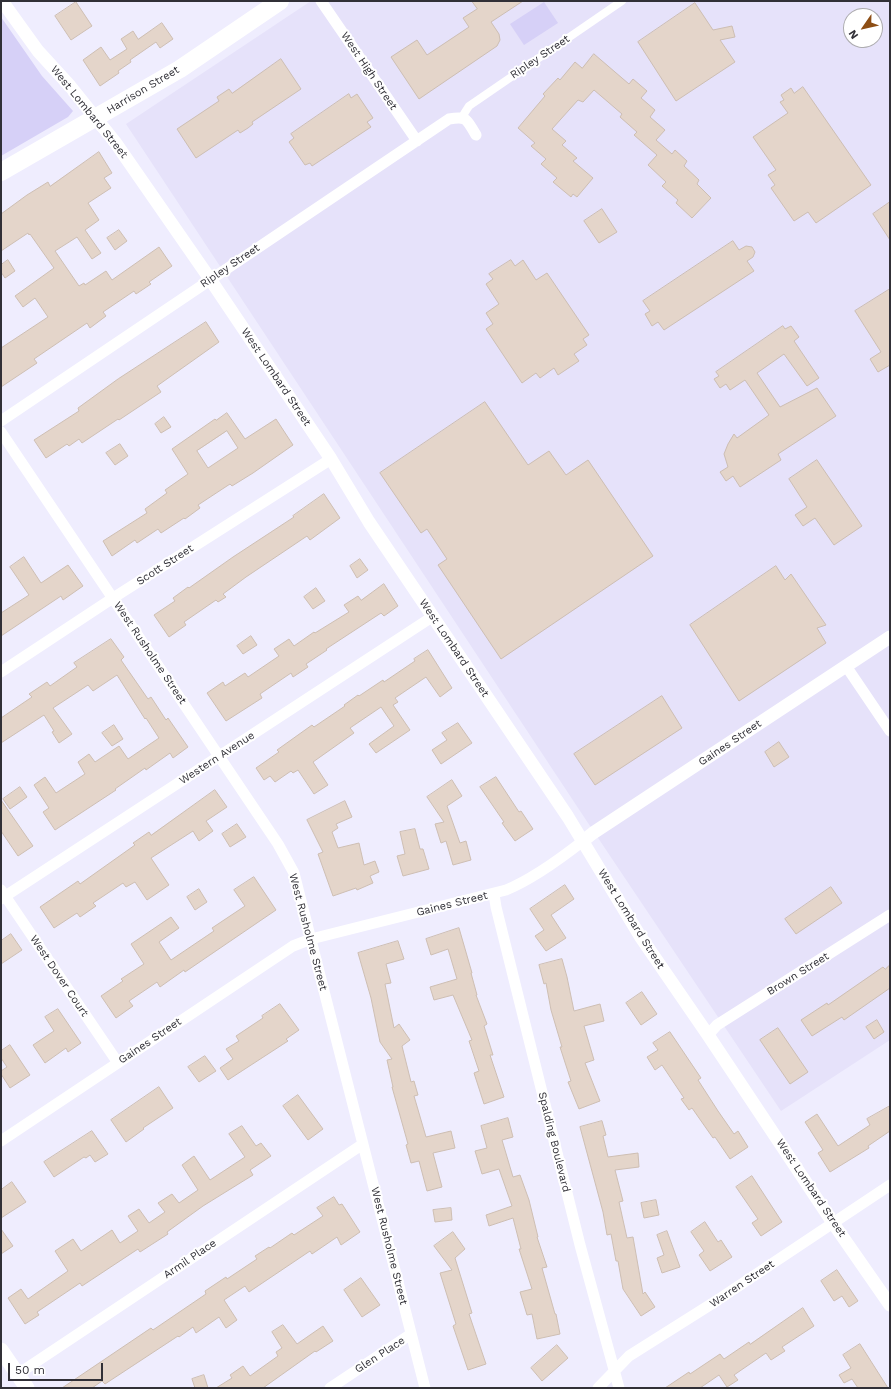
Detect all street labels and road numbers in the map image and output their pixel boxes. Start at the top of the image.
street label: West High Street [338,29,400,113]
street label: Ripley Street [508,32,572,82]
street label: West Lombard Street [48,63,130,161]
street label: Harrison Street [104,63,182,117]
street label: Ripley Street [198,241,262,291]
street label: West Lombard Street [238,325,314,429]
street label: Scott Street [134,542,196,588]
street label: West Lombard Street [416,596,492,700]
street label: West Rusholme Street [111,599,189,707]
street label: Gaines Street [696,717,764,769]
street label: Western Avenue [177,729,257,787]
street label: West Lombard Street [595,867,667,971]
street label: West Rusholme Street [286,872,330,992]
street label: Gaines Street [415,889,489,919]
street label: West Dover Court [27,933,91,1019]
street label: Brown Street [764,950,832,998]
street label: Gaines Street [116,1015,184,1067]
street label: Spalding Boulevard [535,1091,573,1193]
street label: West Lombard Street [773,1136,849,1240]
street label: West Rusholme Street [368,1186,410,1306]
street label: Armil Place [161,1236,219,1282]
street label: Warren Street [707,1258,777,1310]
street label: Glen Place [352,1334,408,1376]

